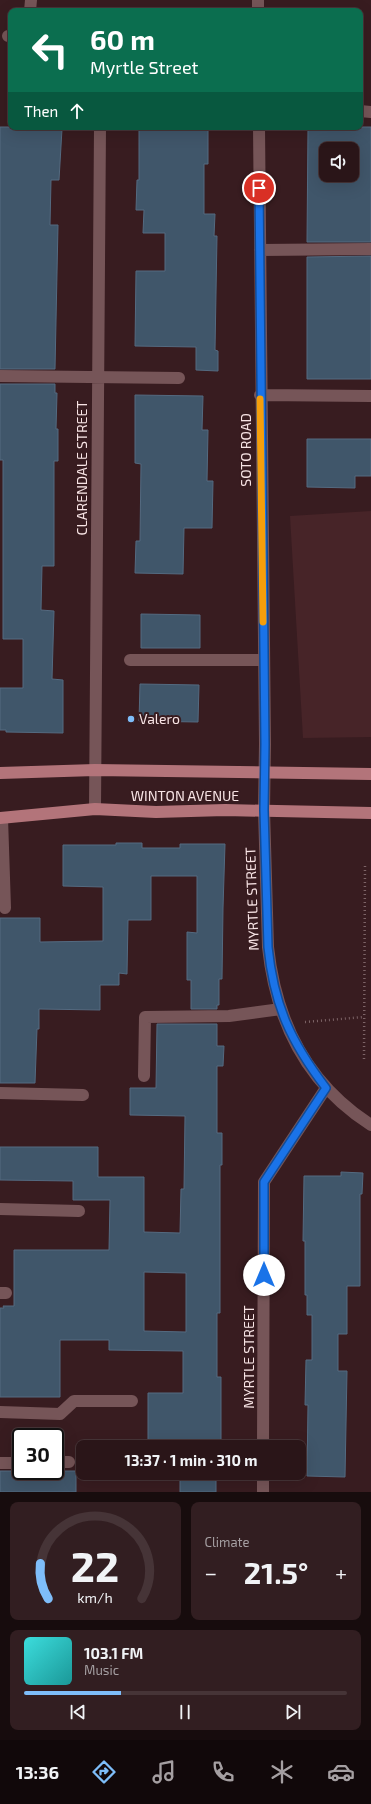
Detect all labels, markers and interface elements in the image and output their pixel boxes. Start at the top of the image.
text: 60 m [90,22,155,56]
icon: left [24,24,76,76]
text: Myrtle Street [90,56,198,78]
icon: ahead [66,100,88,122]
text: Then [24,102,58,120]
map controls [319,142,359,182]
button: sound [319,142,359,182]
pin [242,171,276,205]
icon: arrive [248,177,270,199]
street label: CLARENDALE STREET [73,401,90,535]
street label: SOTO ROAD [237,413,254,487]
place label: Valero [139,710,180,727]
marker: Valero [126,714,136,724]
street label: WINTON AVENUE [131,787,239,804]
street label: MYRTLE STREET [241,847,262,951]
position arrow [243,1254,285,1296]
street label: MYRTLE STREET [240,1305,257,1409]
speed limit sign: 30 [12,1428,64,1480]
text: 13:37 · 1 min · 310 m [125,1451,257,1469]
text: Climate [205,1534,249,1550]
text: 22 [71,1540,119,1590]
text: 21.5° [244,1554,308,1590]
text: − [205,1559,217,1585]
text: + [335,1559,347,1585]
text: km/h [78,1589,113,1606]
text: 103.1 FM [84,1644,143,1662]
text: Music [84,1662,119,1678]
icon: previous [67,1701,89,1723]
icon: pause [174,1701,196,1723]
icon: next [282,1701,304,1723]
icon: directions [90,1758,118,1786]
icon: music [150,1758,178,1786]
icon: phone [209,1758,237,1786]
icon: climate [268,1758,296,1786]
icon: car [327,1758,355,1786]
text: 13:36 [16,1761,59,1783]

